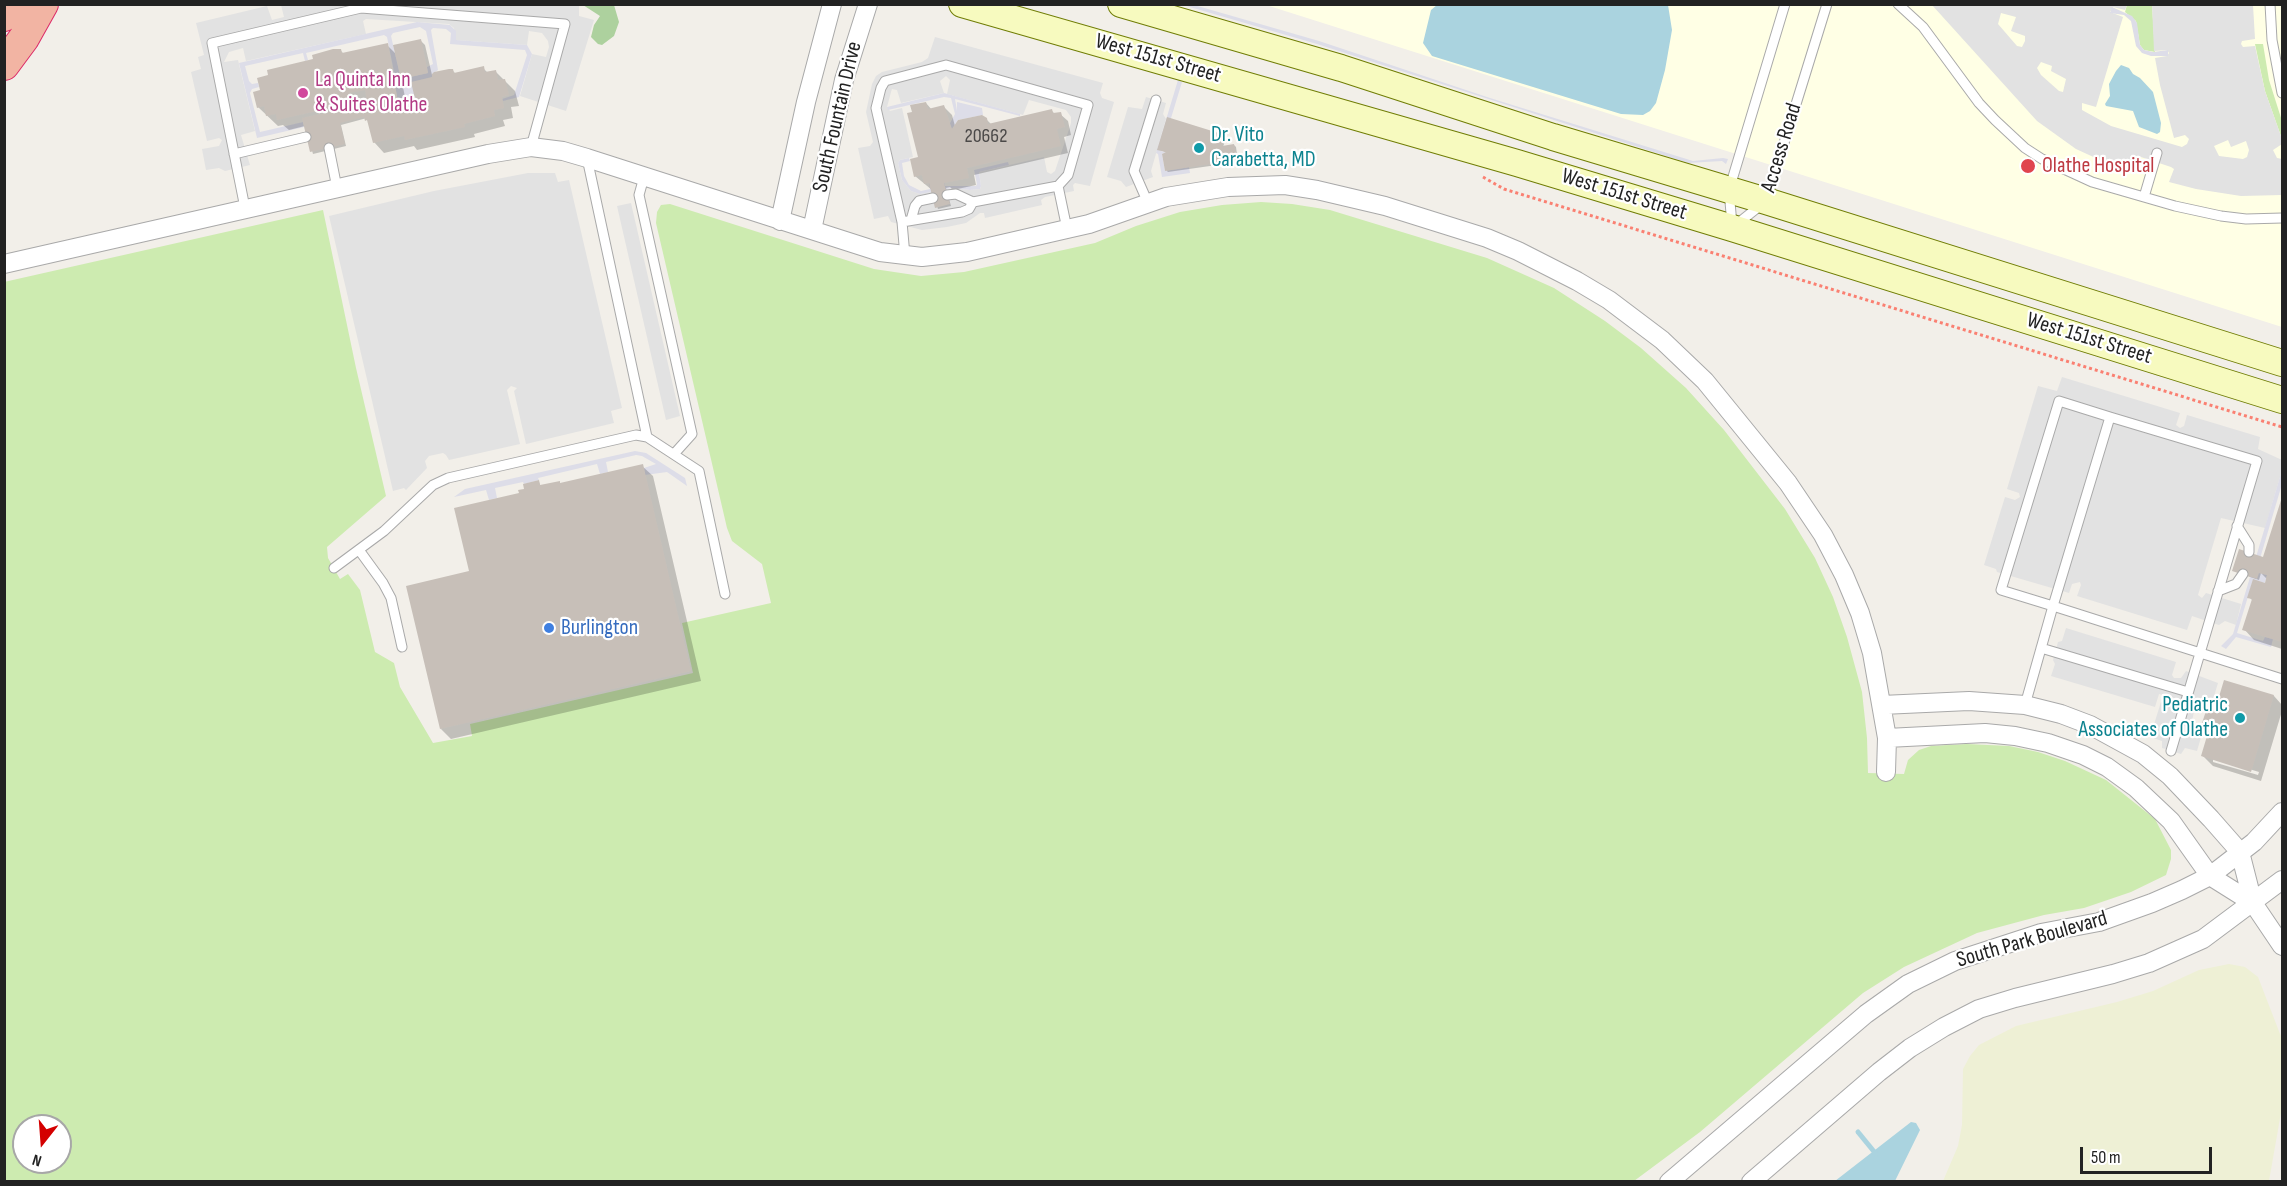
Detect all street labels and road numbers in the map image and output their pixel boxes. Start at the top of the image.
street label: West 151st Street [1092,28,1224,90]
street label: South Fountain Drive [808,39,868,195]
street label: Access Road [1756,100,1808,196]
street label: West 151st Street [1558,163,1690,227]
street label: West 151st Street [2023,307,2155,371]
street label: South Park Boulevard [1954,906,2110,974]

